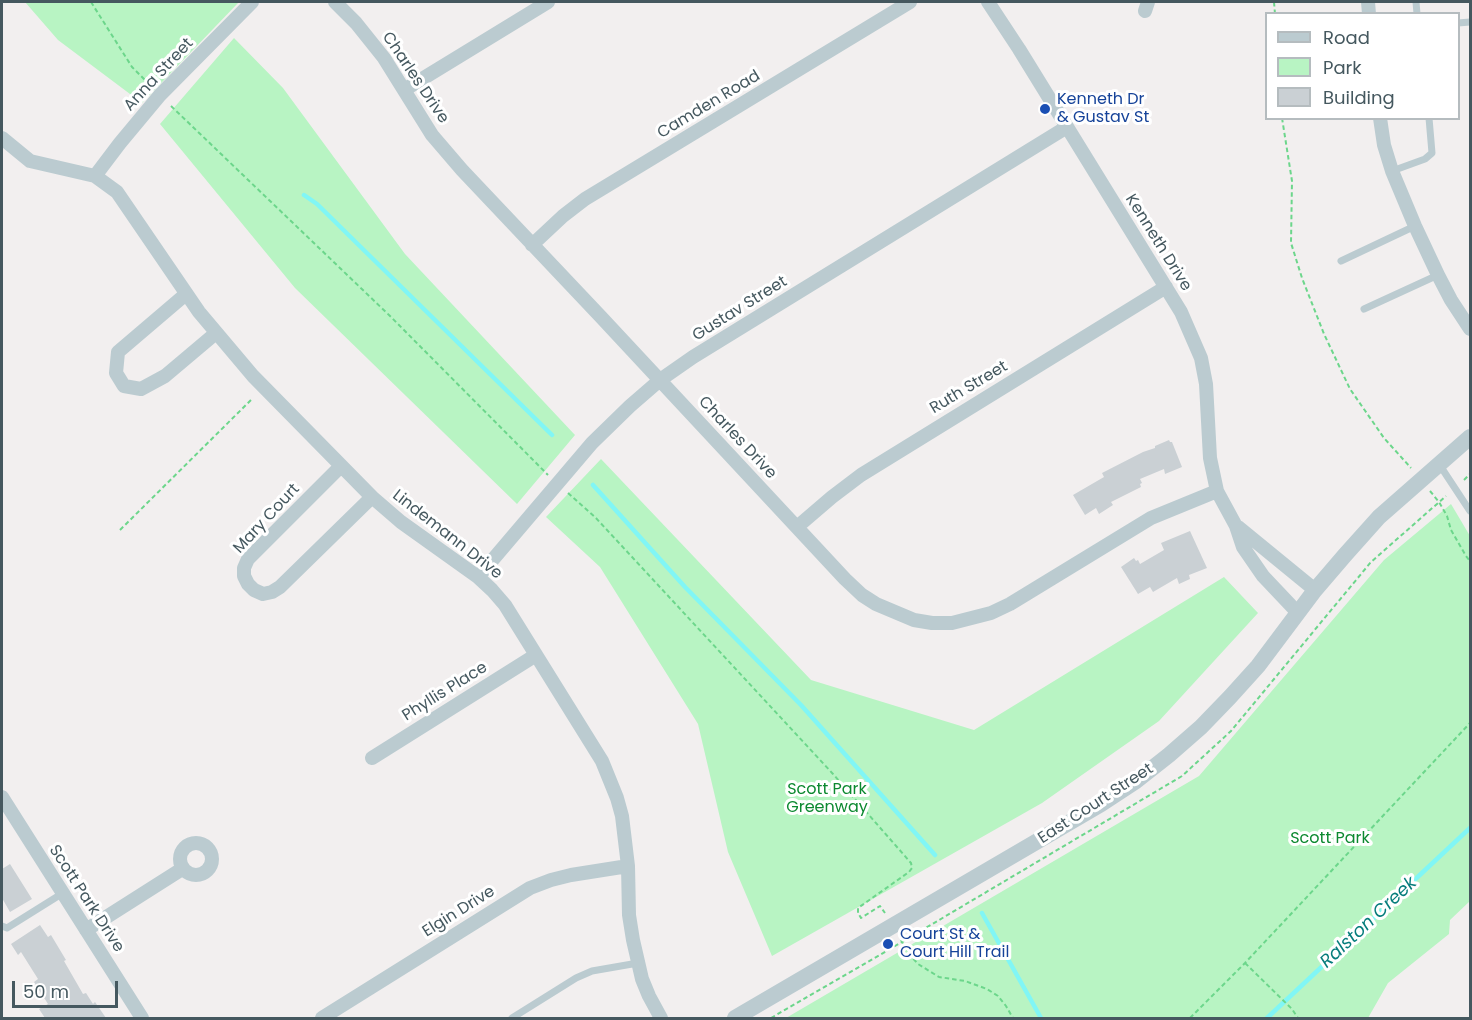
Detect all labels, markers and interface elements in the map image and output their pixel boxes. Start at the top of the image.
legend [1265,12,1460,120]
text: Road [1323,25,1370,50]
street label: Charles Drive [377,29,453,127]
street label: Anna Street [120,34,198,116]
text: Park [1323,55,1362,80]
street label: Camden Road [654,67,764,143]
text: Building [1323,85,1395,110]
place label: Kenneth Dr & Gustav St [1057,90,1149,128]
marker: Kenneth Dr & Gustav St [1038,102,1052,116]
street label: Kenneth Drive [1121,191,1195,295]
street label: Gustav Street [689,272,791,346]
street label: Ruth Street [927,357,1011,419]
street label: Charles Drive [694,393,780,483]
street label: Mary Court [230,480,304,558]
street label: Lindemann Drive [388,486,506,584]
street label: Phyllis Place [399,658,491,726]
street label: East Court Street [1035,760,1157,848]
park label: Scott Park Greenway [786,780,868,818]
park label: Scott Park [1290,829,1370,849]
street label: Scott Park Drive [44,842,128,956]
water label: Ralston Creek [1316,873,1422,973]
street label: Elgin Drive [419,882,499,942]
place label: Court St & Court Hill Trail [900,925,1009,963]
marker: Court St & Court Hill Trail [881,937,895,951]
scale bar [15,969,122,1007]
text: 50 m [23,979,69,1004]

